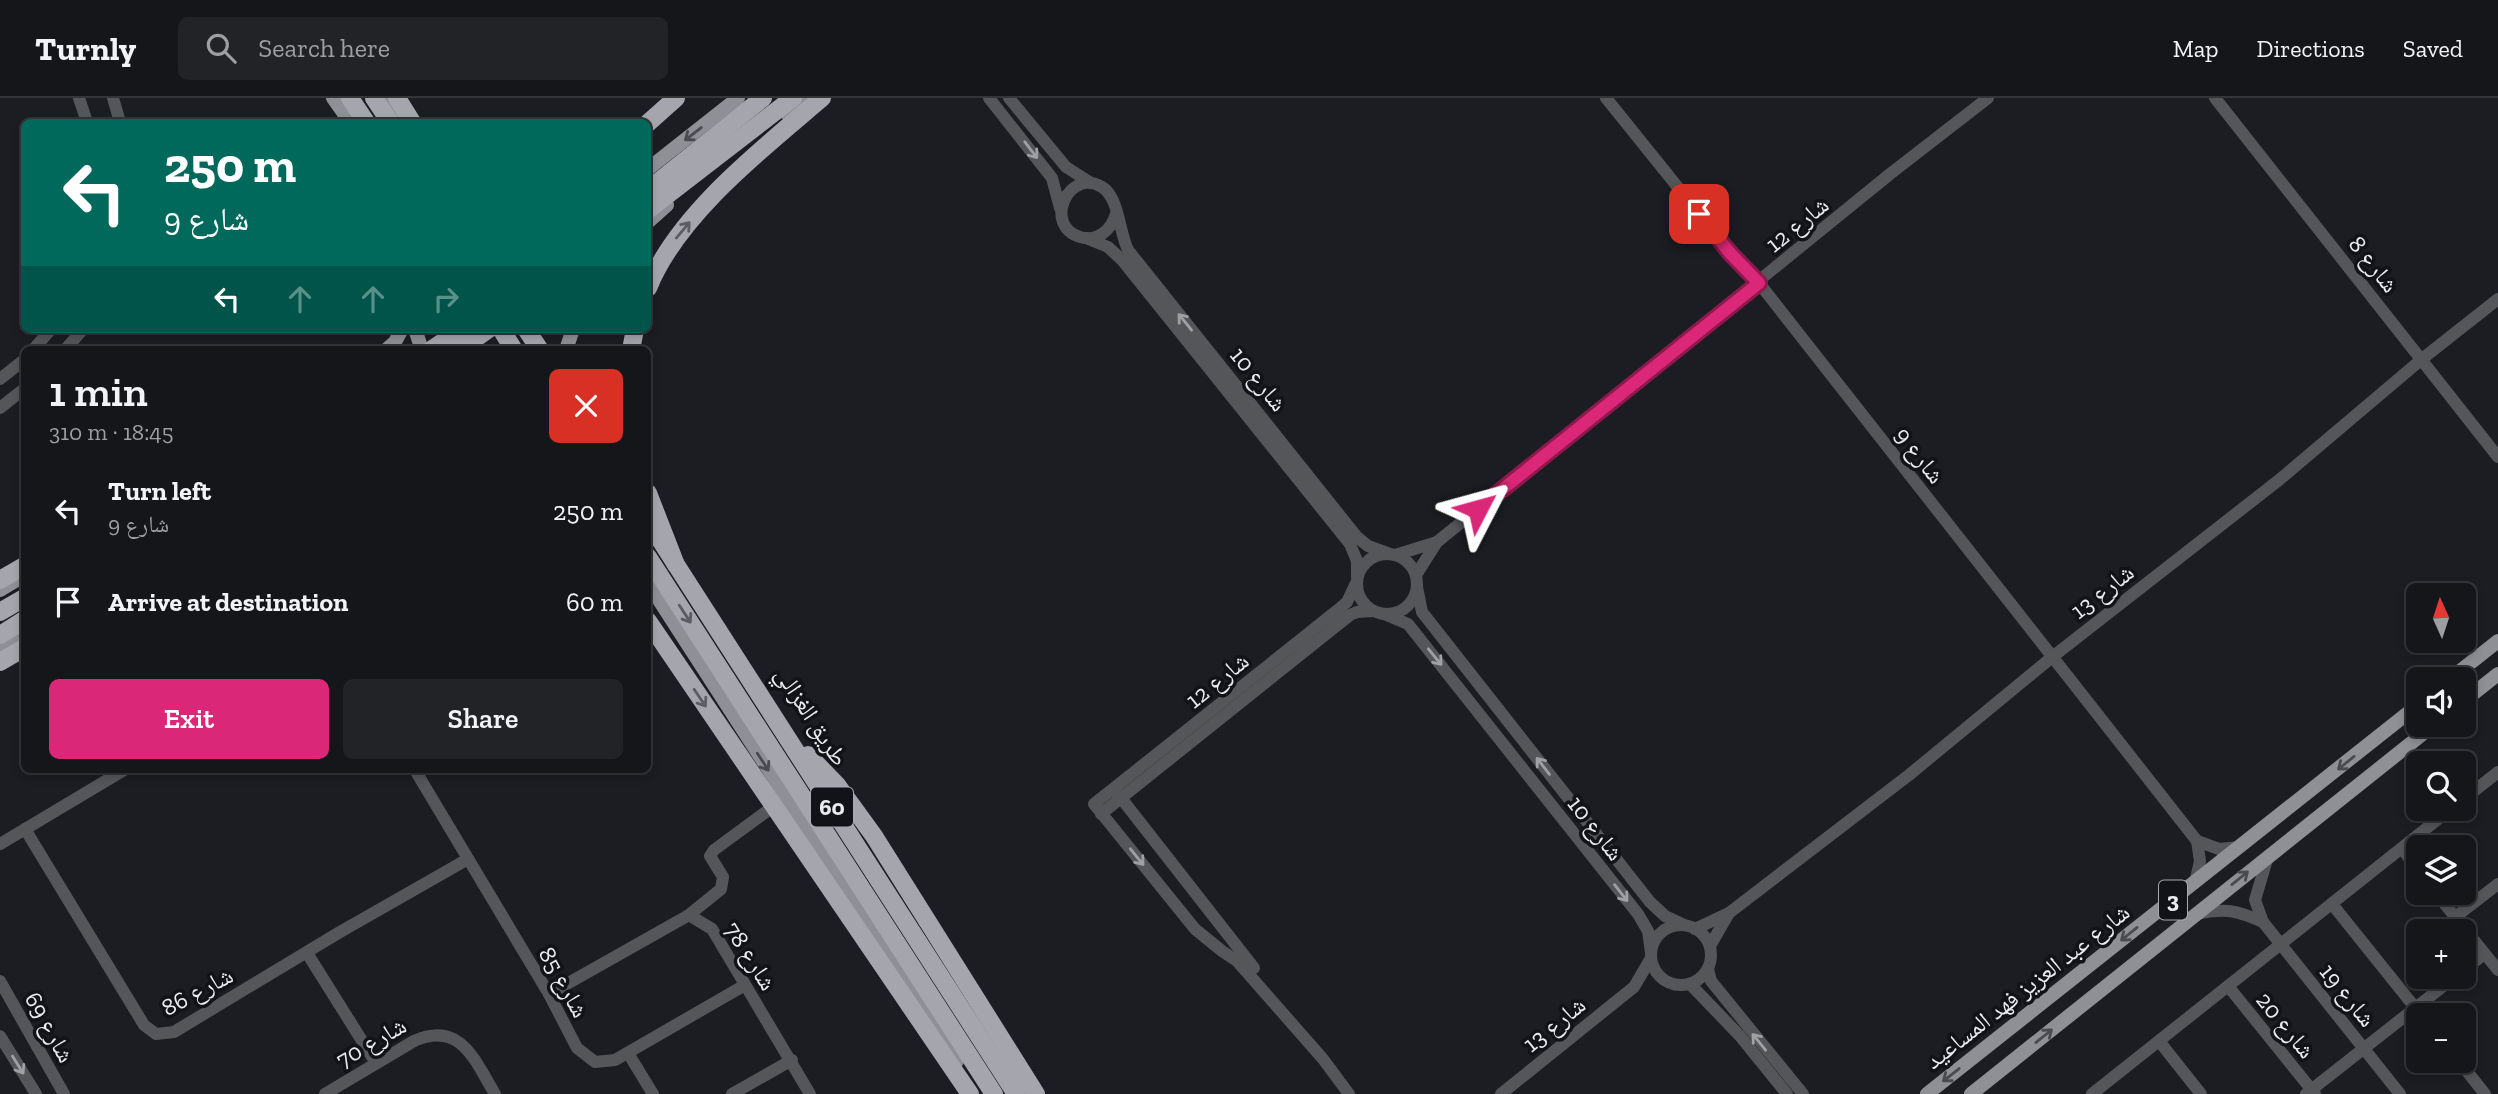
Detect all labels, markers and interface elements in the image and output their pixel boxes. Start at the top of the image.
search box [178,17,668,80]
text: Turnly [35,29,136,68]
icon: search [202,29,240,67]
text: Search here [258,32,390,64]
text: Map [2173,34,2219,63]
text: Directions [2257,34,2365,63]
text: Saved [2403,34,2463,63]
one-way arrow [684,126,703,141]
text: 250 m [164,136,296,195]
one-way arrow [1023,141,1038,159]
icon: left [49,147,140,238]
pin [1669,184,1729,244]
street label: شارع 12 [1760,190,1835,259]
icon: arrive [1680,195,1718,233]
text: شارع 9 [164,200,249,238]
one-way arrow [675,221,691,239]
street label: شارع 8 [2342,230,2405,299]
icon: left [208,280,246,318]
icon: ahead [281,280,319,318]
icon: ahead [354,280,392,318]
icon: right [427,280,465,318]
one-way arrow [1177,313,1193,331]
street label: شارع 10 [1224,341,1294,418]
text: 1 min [49,366,148,417]
button: close [549,369,623,443]
text: 310 m · 18:45 [49,418,173,446]
street label: شارع 9 [1888,421,1951,490]
position arrow [1441,472,1515,546]
text: Turn left [108,475,211,507]
icon: left [49,492,87,530]
text: 250 m [553,495,623,527]
text: شارع 9 [108,510,169,538]
street label: شارع 13 [2065,557,2140,625]
icon: arrive [49,583,87,621]
north arrow [2406,583,2476,653]
map controls [2406,583,2476,1073]
text: Arrive at destination [108,586,348,618]
text: 60 m [566,586,623,618]
one-way arrow [677,604,692,623]
street label: شارع 12 [1180,646,1255,715]
one-way arrow [1427,648,1442,666]
street label: طريق الغزالي [765,661,855,774]
button: sound [2406,667,2476,737]
button: Exit [49,679,329,759]
button: Share [343,679,623,759]
one-way arrow [693,688,707,707]
button: search [2406,751,2476,821]
one-way arrow [756,752,770,771]
one-way arrow [2337,755,2355,770]
one-way arrow [1535,757,1550,775]
road number: 60 [811,788,853,827]
street label: شارع 10 [1561,790,1630,867]
button: layers [2406,835,2476,905]
one-way arrow [1129,848,1145,866]
one-way arrow [2231,870,2249,886]
road number: 3 [2159,880,2187,920]
one-way arrow [1614,884,1629,902]
street label: شارع عبد العزيز فهد المساعيد [1919,897,2136,1076]
street label: شارع 78 [718,916,783,996]
button: + [2406,919,2476,989]
one-way arrow [2121,927,2139,942]
street label: شارع 85 [532,942,595,1023]
street label: شارع 19 [2313,957,2382,1033]
street label: شارع 86 [156,960,238,1023]
street label: شارع 69 [18,986,81,1068]
street label: شارع 20 [2250,986,2322,1065]
street label: شارع 13 [1517,990,1592,1059]
button: − [2406,1003,2476,1073]
street label: شارع 70 [331,1010,412,1074]
one-way arrow [2034,1029,2052,1044]
one-way arrow [1752,1033,1767,1051]
one-way arrow [11,1054,25,1074]
one-way arrow [1942,1068,1960,1083]

